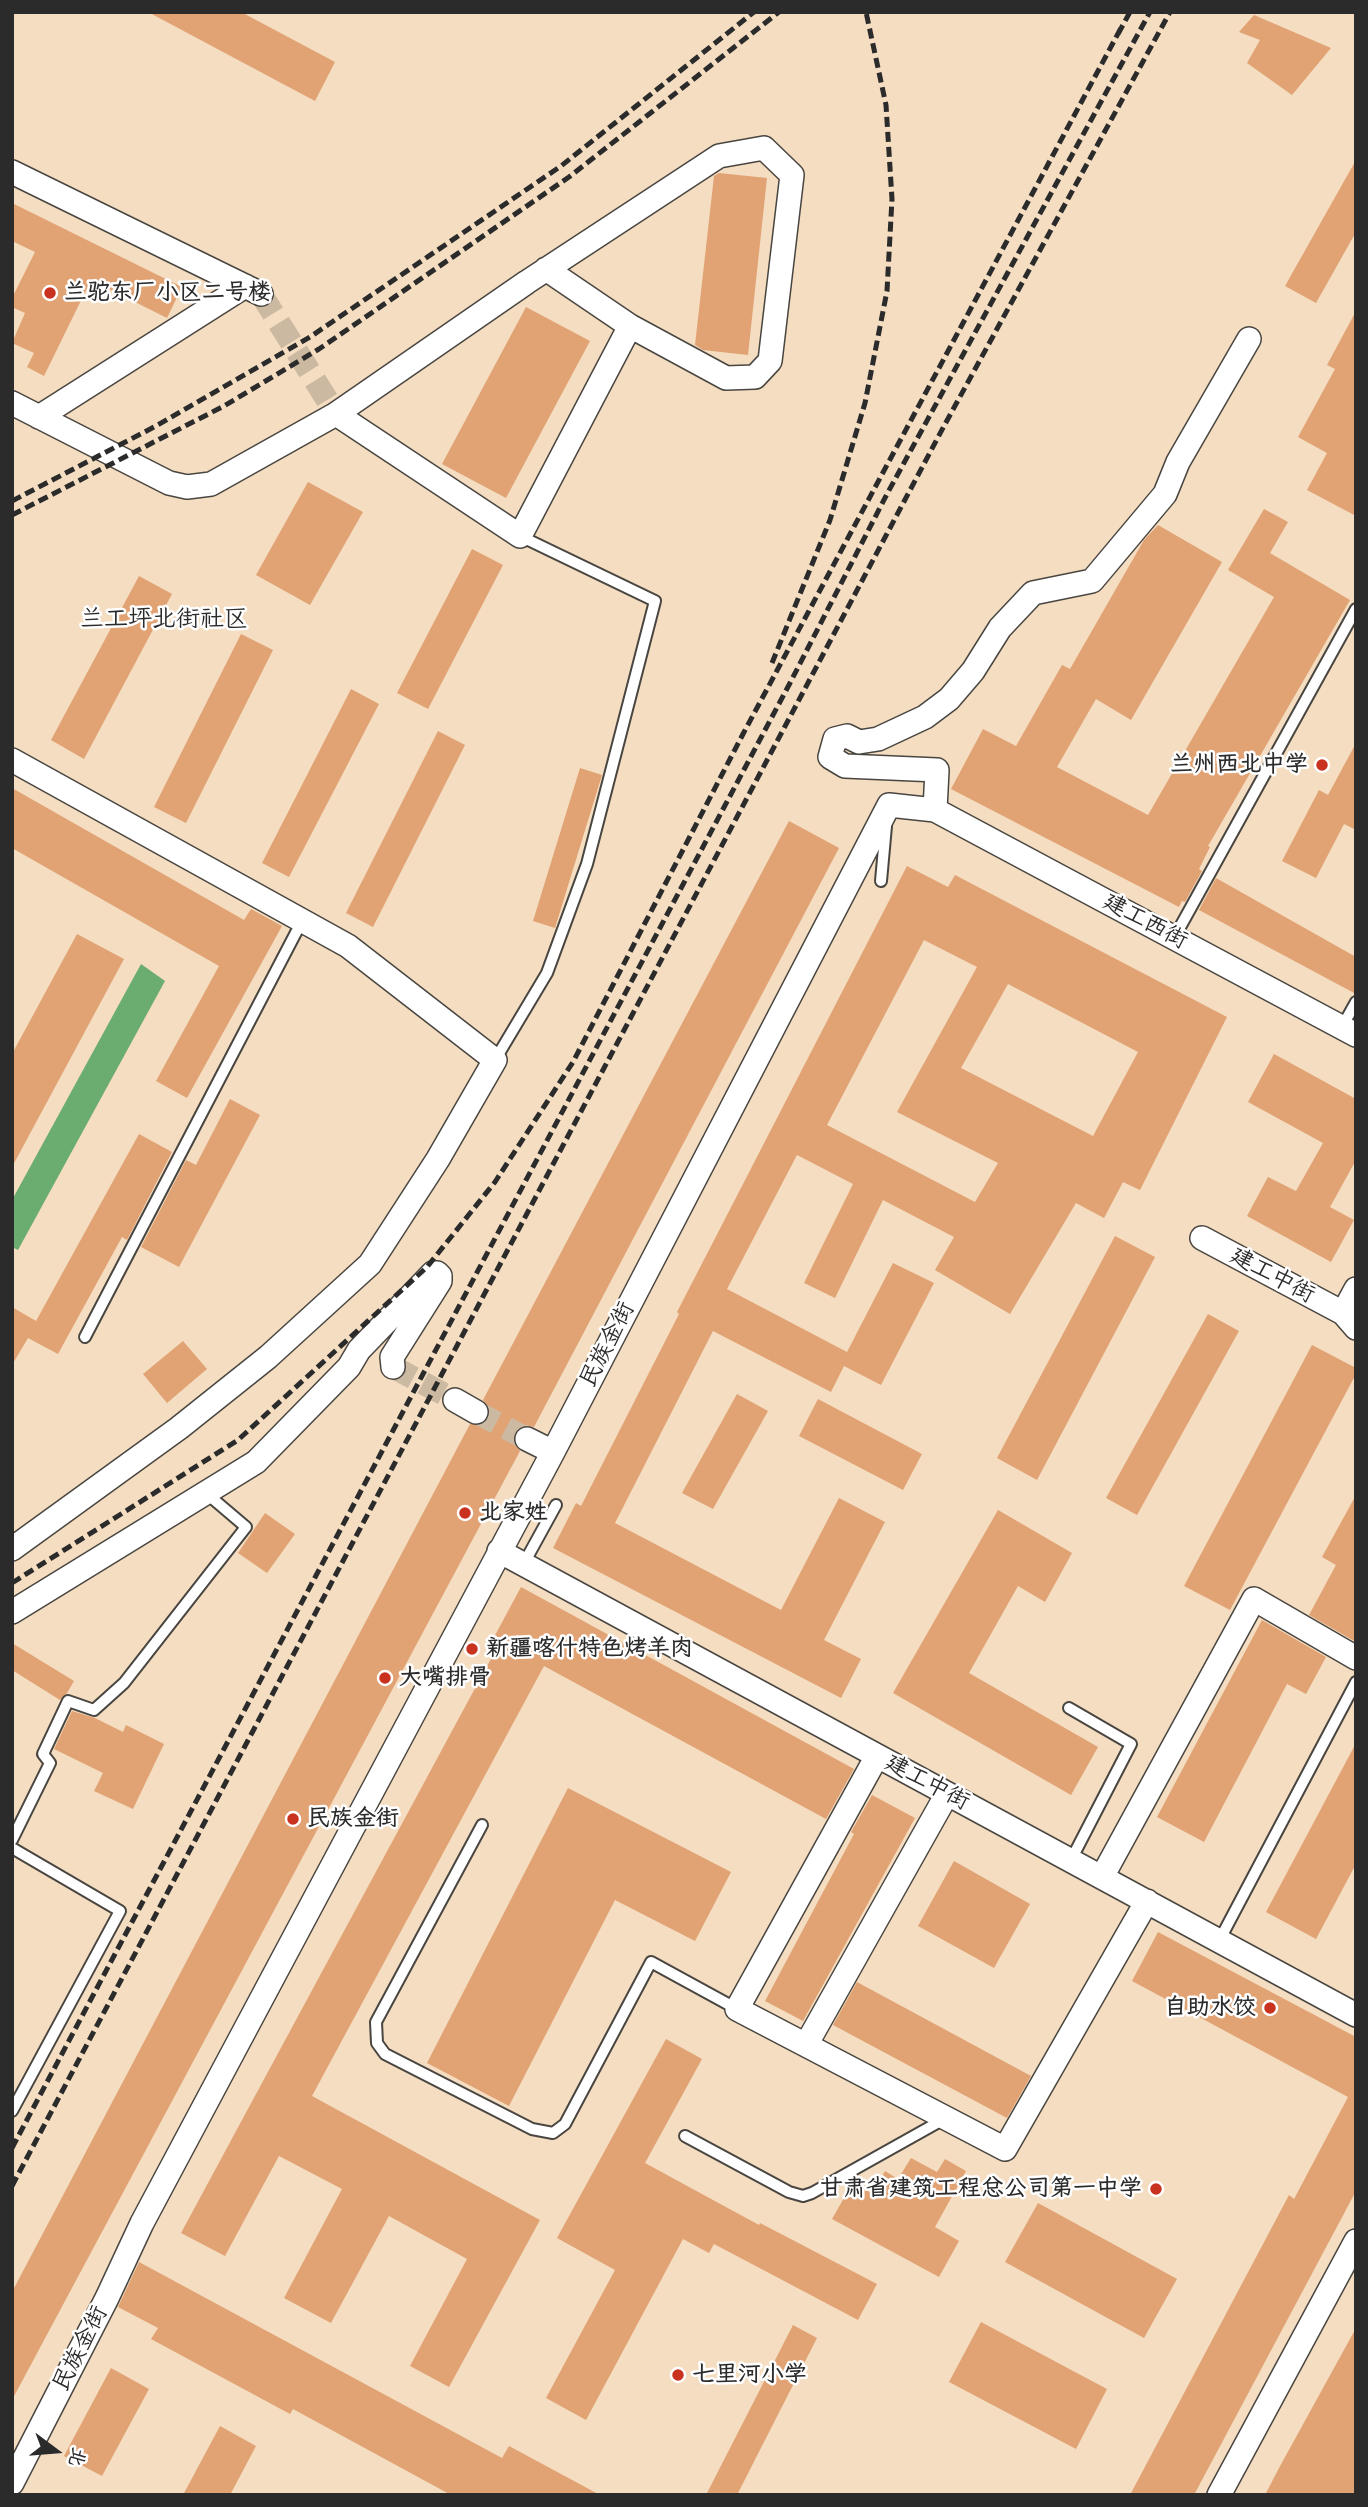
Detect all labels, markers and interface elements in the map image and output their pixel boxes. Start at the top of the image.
place label: 兰驼东厂小区二号楼 [64,279,271,307]
marker: 兰驼东厂小区二号楼 [42,285,58,301]
district label: 兰工坪北街社区 [80,606,248,634]
place label: 兰州西北中学 [1170,751,1308,779]
marker: 兰州西北中学 [1314,757,1330,773]
street label: 建工西街 [1098,888,1192,956]
street label: 建工中街 [1225,1242,1319,1310]
street label: 民族金街 [575,1298,641,1392]
place label: 北家姓 [479,1499,548,1527]
marker: 北家姓 [457,1505,473,1521]
place label: 新疆喀什特色烤羊肉 [486,1635,693,1663]
marker: 新疆喀什特色烤羊肉 [464,1641,480,1657]
place label: 大嘴排骨 [399,1664,491,1692]
marker: 大嘴排骨 [377,1670,393,1686]
street label: 建工中街 [880,1749,974,1817]
place label: 民族金街 [307,1805,399,1833]
marker: 民族金街 [285,1811,301,1827]
place label: 自助水饺 [1164,1994,1256,2022]
marker: 自助水饺 [1262,2000,1278,2016]
place label: 甘肃省建筑工程总公司第一中学 [820,2175,1142,2203]
marker: 甘肃省建筑工程总公司第一中学 [1148,2181,1164,2197]
street label: 民族金街 [48,2302,114,2396]
place label: 七里河小学 [692,2361,807,2389]
marker: 七里河小学 [670,2367,686,2383]
north arrow [21,2416,91,2486]
text: 北 [63,2445,90,2469]

